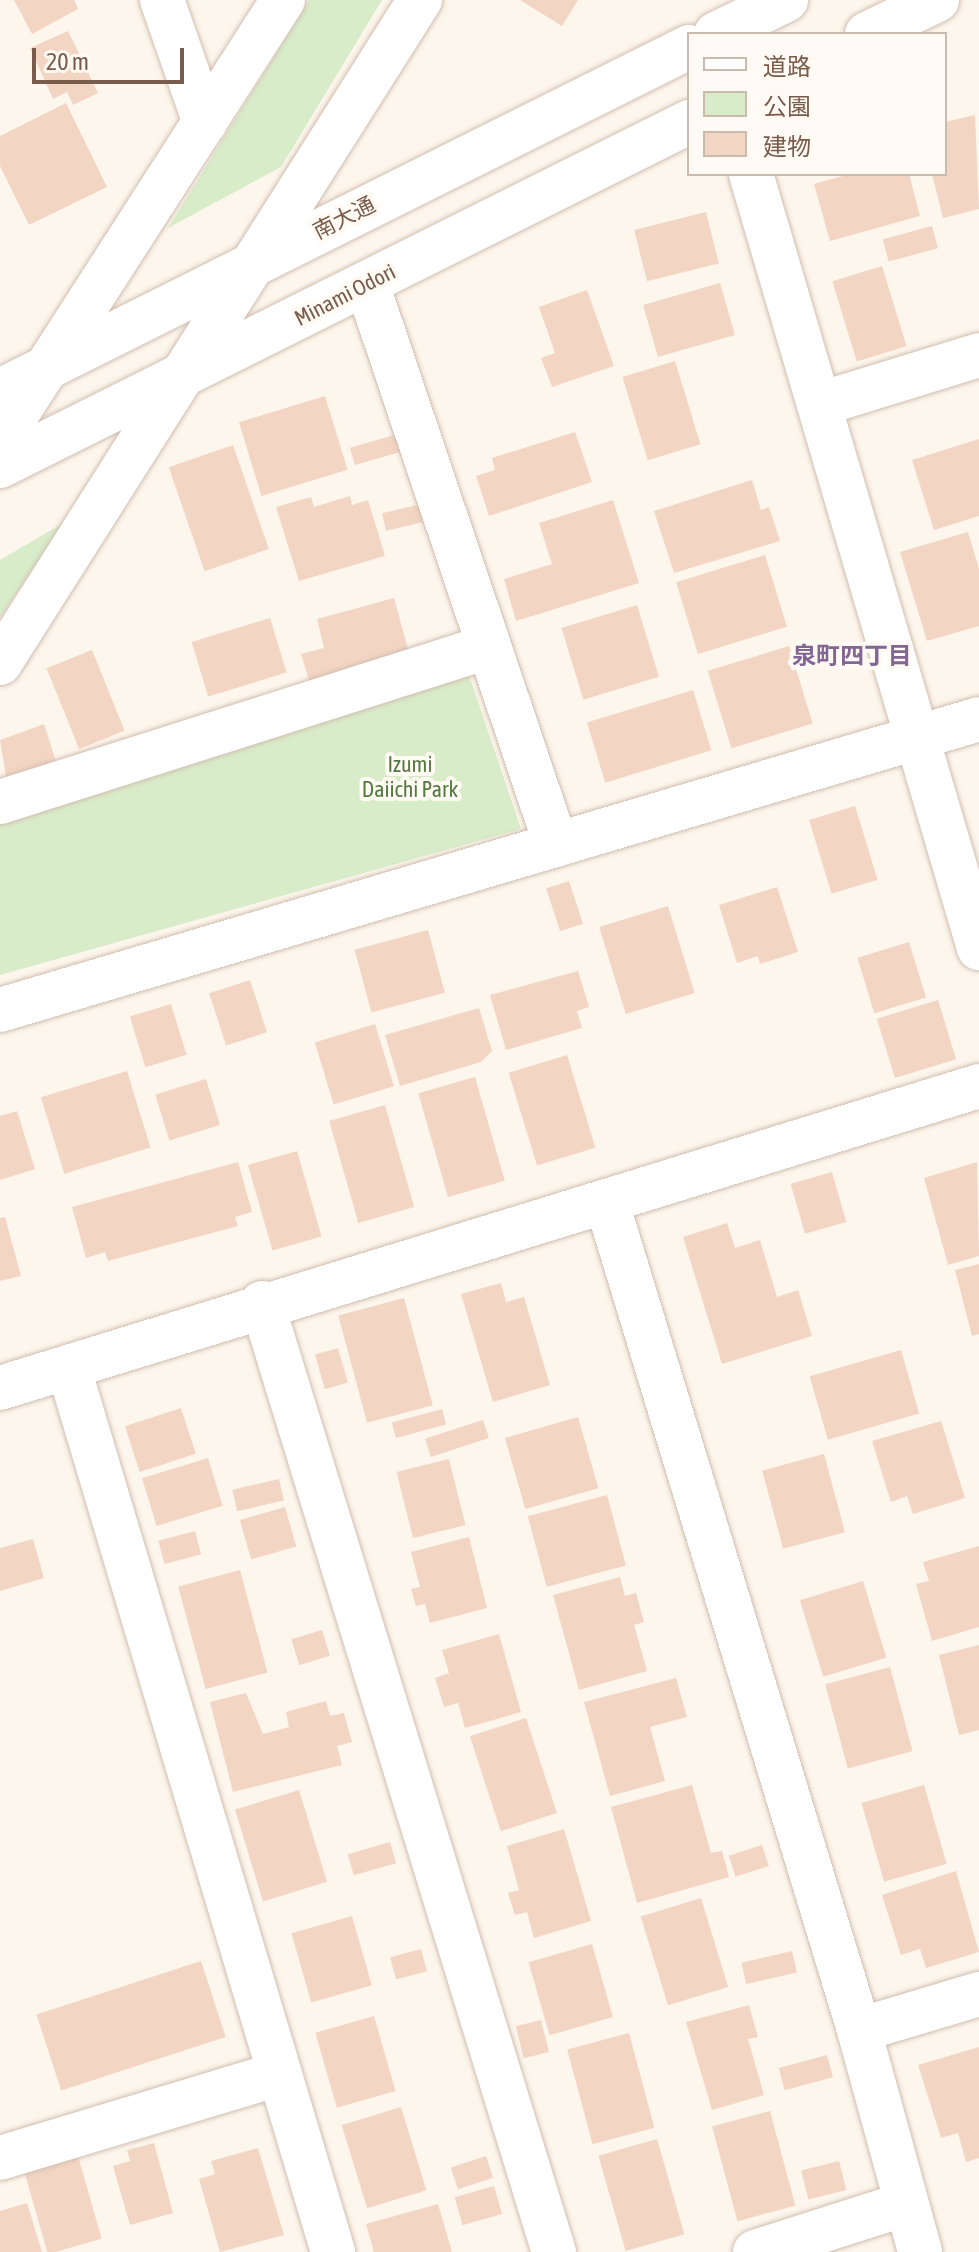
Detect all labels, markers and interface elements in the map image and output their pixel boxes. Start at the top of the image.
scale bar [36,32,188,82]
legend [687,32,947,176]
text: 20 m [46,48,89,75]
text: 道路 [763,53,811,80]
text: 公園 [763,93,811,120]
text: 建物 [763,133,811,160]
street label: 南大通 [309,191,379,245]
street label: Minami Odori [290,258,400,332]
district label: 泉町四丁目 [792,642,912,670]
park label: Izumi Daiichi Park [362,751,458,802]

